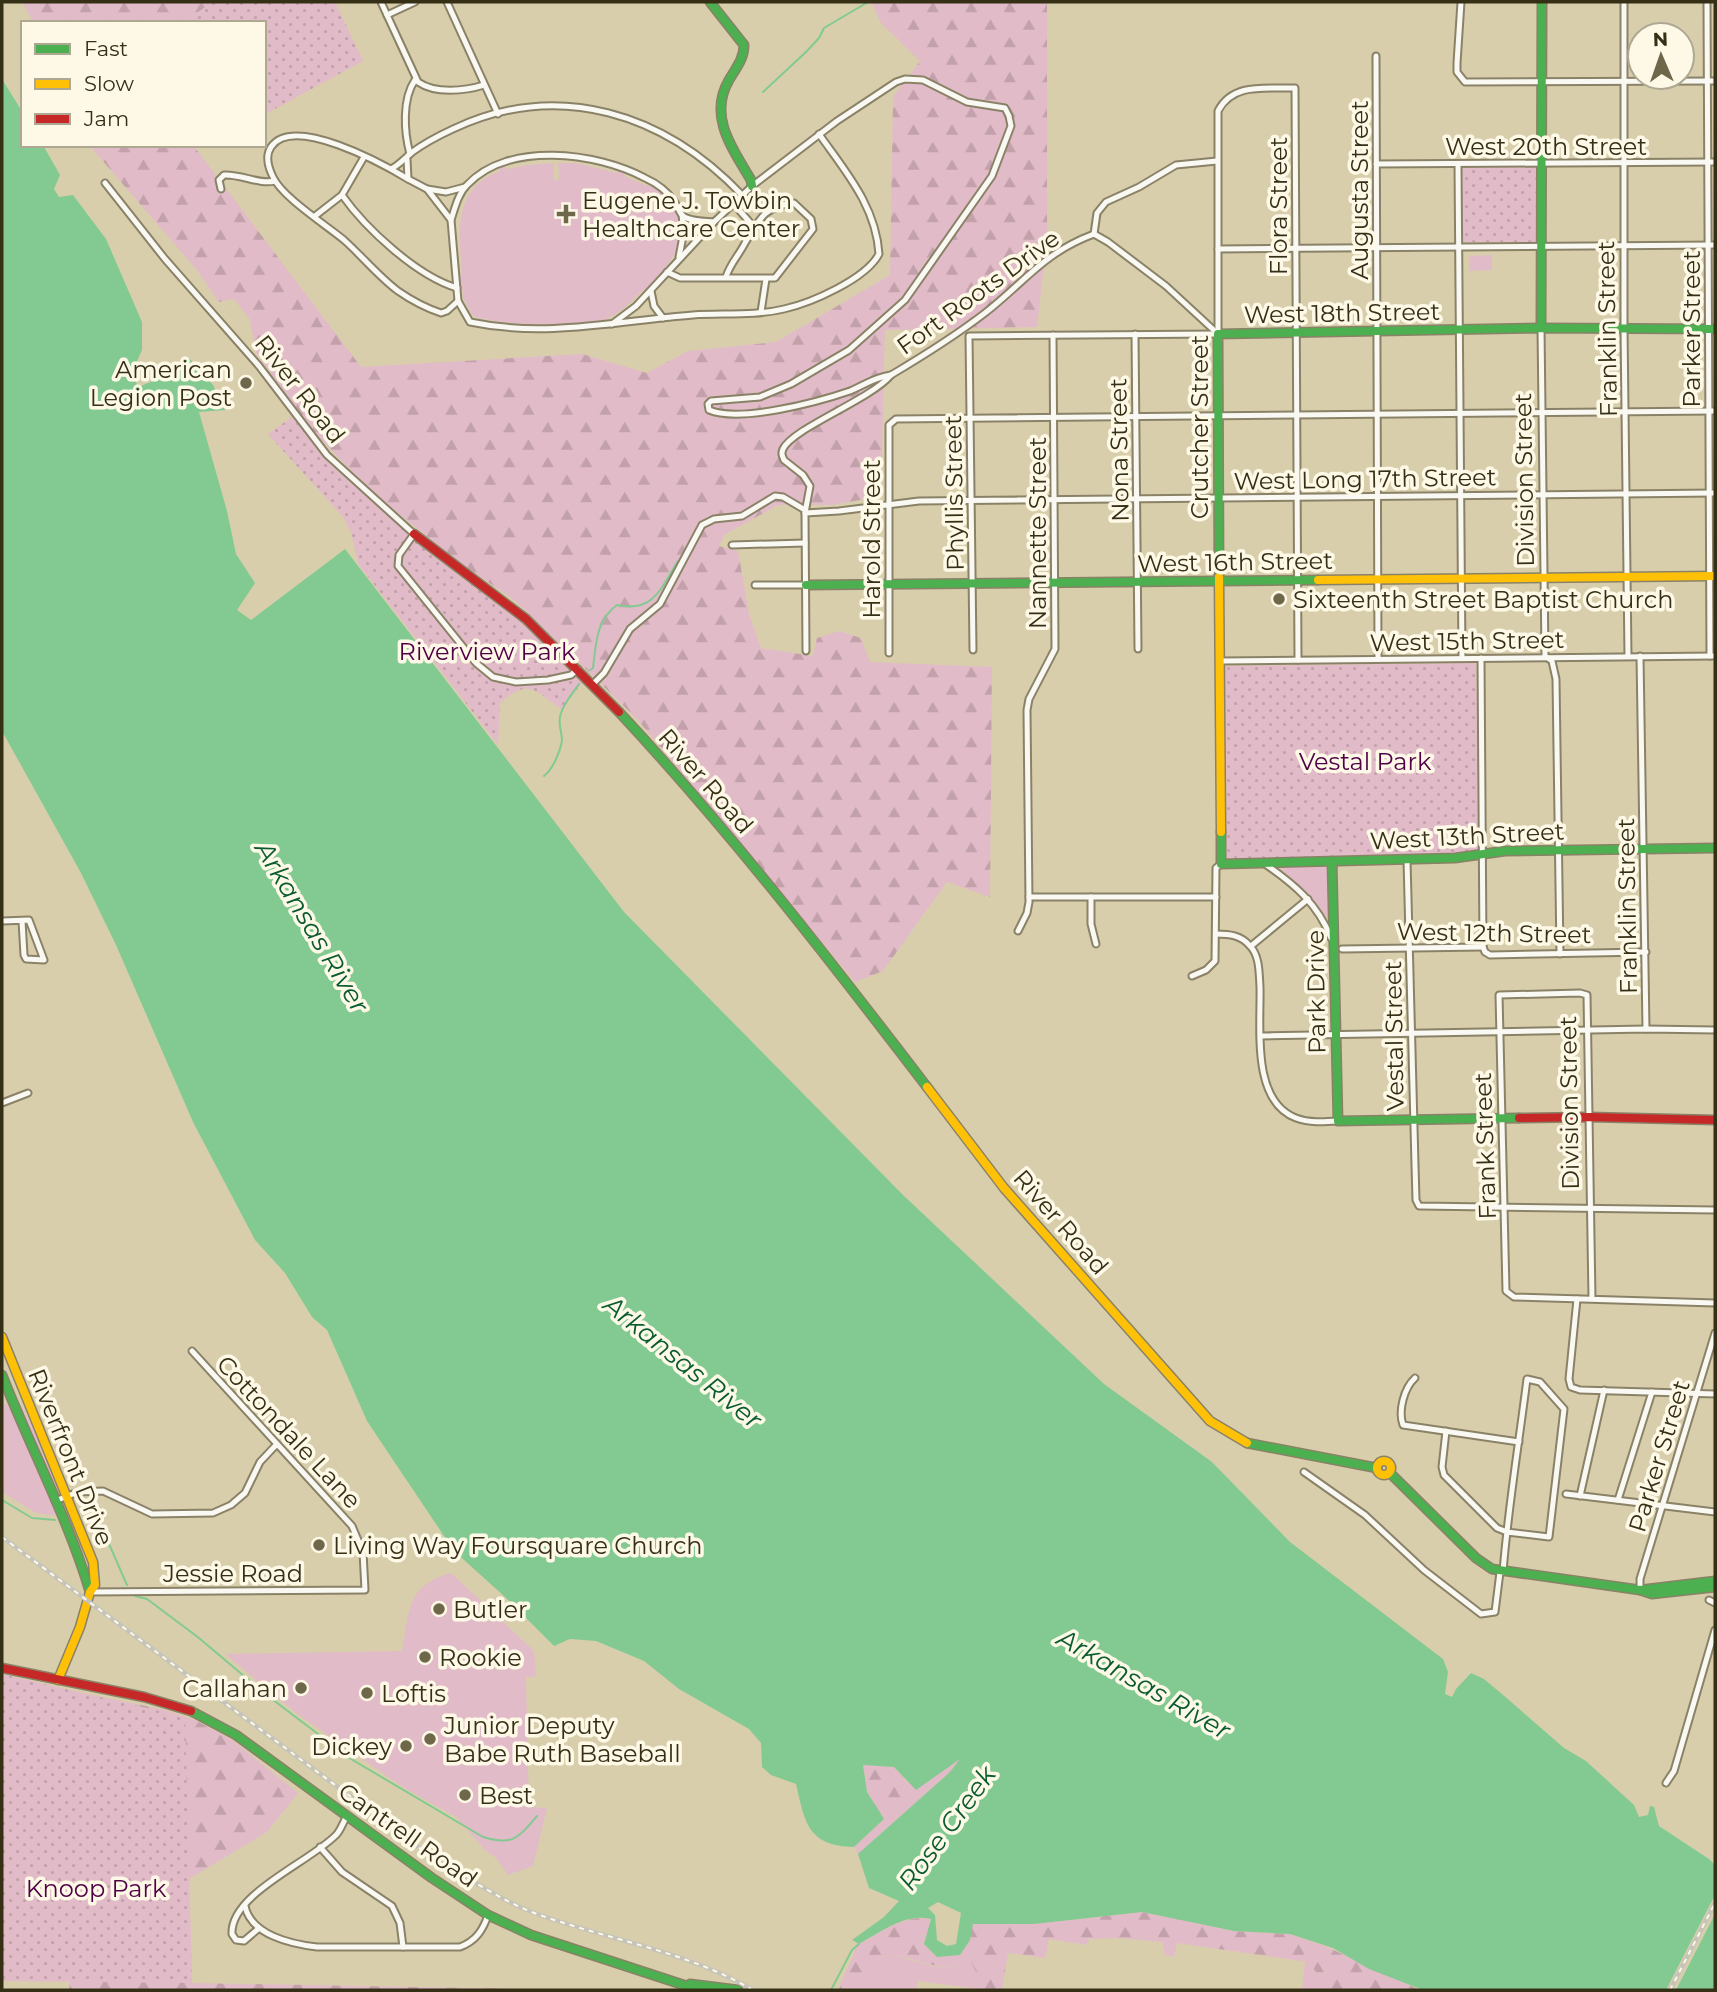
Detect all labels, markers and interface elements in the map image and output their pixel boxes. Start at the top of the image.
legend [21,21,266,147]
north arrow [1626,21,1696,91]
text: N [1652,28,1669,51]
text: Fast [84,36,128,61]
text: Slow [84,71,134,96]
street label: Augusta Street [1345,100,1374,280]
text: Jam [83,106,129,131]
street label: West 20th Street [1445,132,1647,161]
street label: Flora Street [1264,137,1293,275]
place label: Eugene J. Towbin Healthcare Center [582,186,800,243]
marker: Eugene J. Towbin Healthcare Center [556,204,576,224]
street label: Fort Roots Drive [891,223,1065,361]
street label: Franklin Street [1591,240,1623,417]
street label: Parker Street [1677,250,1706,408]
street label: West 18th Street [1244,297,1441,329]
street label: River Road [249,329,351,449]
street label: Crutcher Street [1185,334,1214,519]
place label: American Legion Post [90,355,232,412]
marker: American Legion Post [238,375,254,391]
street label: Nona Street [1103,378,1135,522]
street label: Division Street [1508,392,1540,567]
street label: Phyllis Street [938,415,970,571]
street label: Nannette Street [1023,436,1052,629]
street label: Harold Street [857,459,886,619]
street label: West Long 17th Street [1233,462,1497,496]
street label: West 16th Street [1137,546,1333,578]
place label: Sixteenth Street Baptist Church [1293,585,1673,614]
marker: Sixteenth Street Baptist Church [1271,591,1287,607]
street label: West 15th Street [1369,625,1565,657]
park label: Riverview Park [399,637,576,666]
street label: River Road [653,723,759,839]
park label: Vestal Park [1299,747,1432,776]
street label: West 13th Street [1369,816,1565,856]
street label: Franklin Street [1611,817,1643,994]
water label: Arkansas River [247,834,376,1019]
street label: West 12th Street [1396,917,1592,949]
street label: Park Drive [1300,930,1332,1054]
street label: Vestal Street [1378,960,1410,1111]
street label: Division Street [1553,1015,1585,1190]
street label: Frank Street [1468,1072,1502,1220]
street label: River Road [1008,1164,1114,1280]
water label: Arkansas River [596,1287,769,1436]
street label: Cottondale Lane [211,1350,367,1514]
street label: Riverfront Drive [22,1364,120,1550]
street label: Parker Street [1622,1376,1696,1535]
place label: Living Way Foursquare Church [333,1531,702,1560]
marker: Living Way Foursquare Church [311,1537,327,1553]
street label: Jessie Road [162,1559,303,1588]
place label: Butler [453,1595,528,1624]
marker: Butler [431,1601,447,1617]
water label: Arkansas River [1050,1621,1237,1747]
place label: Rookie [439,1643,522,1672]
marker: Rookie [417,1649,433,1665]
place label: Callahan [182,1674,287,1703]
place label: Loftis [381,1679,446,1708]
marker: Callahan [293,1680,309,1696]
marker: Loftis [359,1685,375,1701]
place label: Junior Deputy Babe Ruth Baseball [443,1711,681,1768]
marker: Junior Deputy Babe Ruth Baseball [422,1731,438,1747]
place label: Dickey [311,1732,392,1761]
marker: Dickey [398,1738,414,1754]
water label: Rose Creek [891,1758,1004,1896]
street label: Cantrell Road [333,1776,483,1894]
place label: Best [479,1781,533,1810]
marker: Best [457,1787,473,1803]
park label: Knoop Park [26,1874,167,1903]

